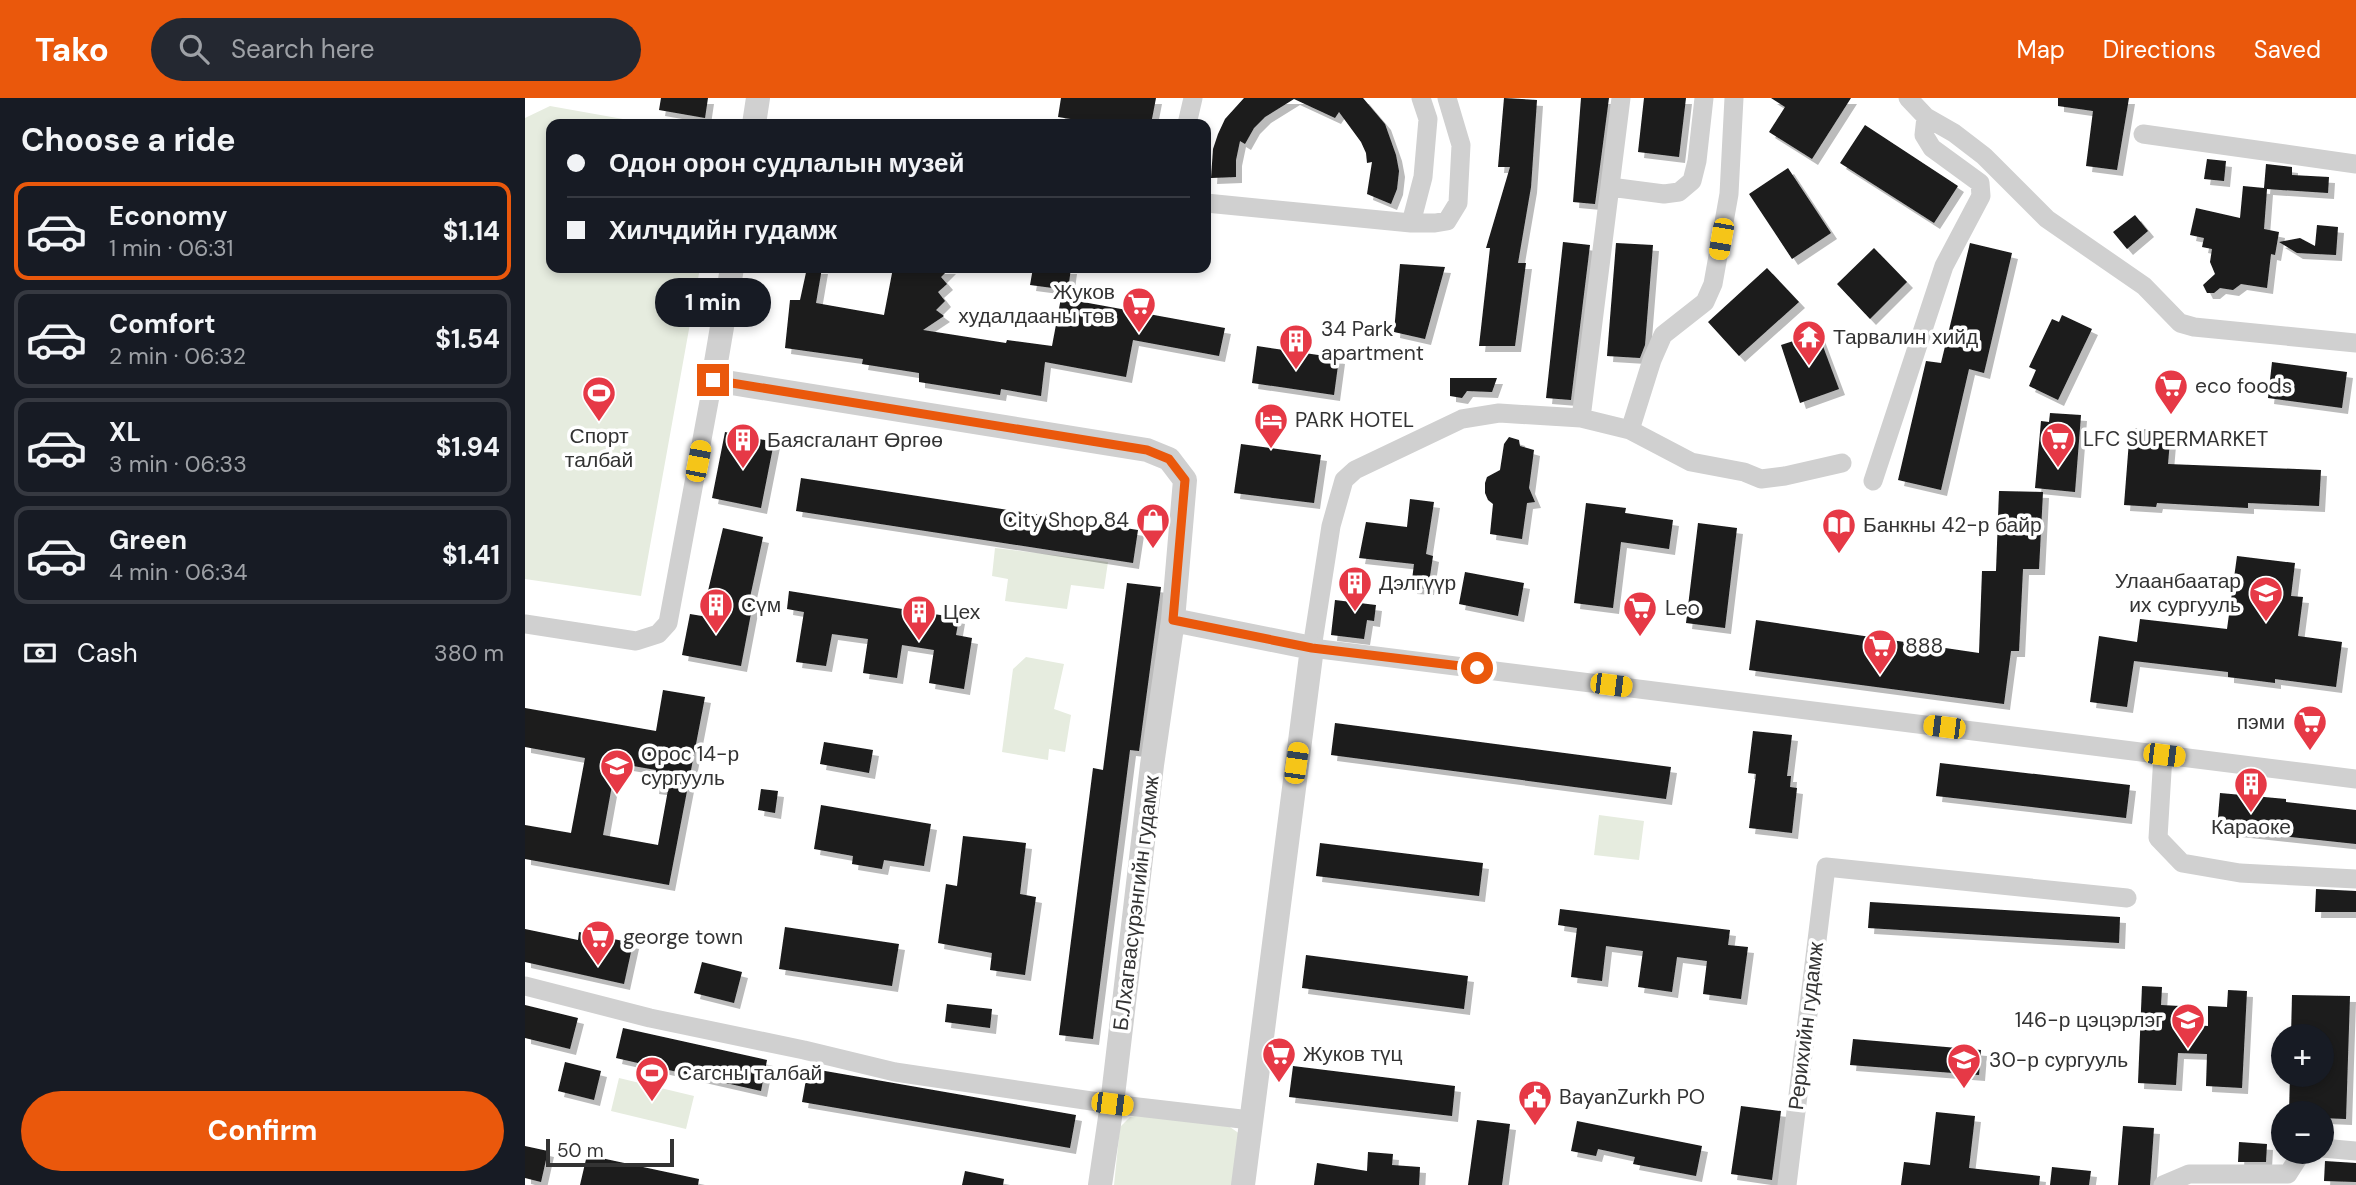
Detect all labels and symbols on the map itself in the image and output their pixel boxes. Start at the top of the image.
car [1708,216,1735,262]
callout: 1 min [655,278,771,328]
place label: Жуков худалдааны төв [958,278,1115,330]
supermarket icon: Жуков худалдааны төв [1120,285,1158,334]
place label: 34 Park apartment [1321,315,1424,367]
temple icon: Тарвалин хийд [1790,318,1828,367]
building icon: 34 Park apartment [1277,322,1315,371]
place label: Тарвалин хийд [1833,323,1978,351]
route end [697,364,729,396]
supermarket icon: eco foods [2152,367,2190,416]
place label: eco foods [2195,372,2292,400]
sports icon: Спорт талбай [580,374,618,423]
hotel icon: PARK HOTEL [1252,401,1290,450]
place label: PARK HOTEL [1295,406,1414,434]
supermarket icon: LFC SUPERMARKET [2039,420,2077,469]
building icon: Баясгалант Өргөө [724,421,762,470]
place label: Спорт талбай [565,422,633,474]
place label: LFC SUPERMARKET [2083,425,2269,453]
place label: Баясгалант Өргөө [767,426,943,454]
car [684,438,713,484]
shop icon: City Shop 84 [1134,501,1172,550]
place label: City Shop 84 [1002,506,1129,534]
library icon: Банкны 42-р байр [1820,506,1858,555]
place label: Банкны 42-р байр [1863,511,2042,539]
building icon: Дэлгүүр [1336,564,1374,613]
place label: Улаанбаатар их сургууль [2115,567,2241,619]
place label: Дэлгүүр [1379,569,1456,597]
school or university icon: Улаанбаатар их сургууль [2247,574,2285,623]
building icon: Сүм [697,586,735,635]
supermarket icon: Leo [1621,589,1659,638]
place label: Сүм [741,591,781,619]
building icon: Цех [900,593,938,642]
place label: Leo [1665,594,1700,622]
place label: Цех [943,598,981,626]
supermarket icon: 888 [1861,627,1899,676]
place label: 888 [1905,632,1943,660]
route start [1461,652,1493,684]
car [1589,672,1634,698]
supermarket icon: пэми [2291,703,2329,752]
place label: пэми [2237,708,2285,736]
car [1922,714,1967,740]
place label: Орос 14-р сургууль [641,740,739,792]
car [1283,741,1310,785]
car [2142,742,2187,768]
school or university icon: Орос 14-р сургууль [598,747,636,796]
building icon: Караоке [2232,765,2270,814]
street label: Б.Лхагвасүрэнгийн гудамж [1106,774,1166,1032]
place label: Караоке [2211,813,2291,841]
supermarket icon: george town [579,918,617,967]
place label: george town [623,923,743,951]
street label: Рерихийн гудамж [1782,940,1830,1112]
school or university icon: 146-р цэцэрлэг [2169,1001,2207,1050]
place label: 146-р цэцэрлэг [2015,1006,2163,1034]
supermarket icon: Жуков түц [1260,1035,1298,1084]
place label: Жуков түц [1303,1040,1403,1068]
school or university icon: 30-р сургууль [1945,1041,1983,1090]
place label: 30-р сургууль [1989,1046,2128,1074]
sports icon: Сагсны талбай [633,1054,671,1103]
place label: Сагсны талбай [677,1059,822,1087]
public building icon: BayanZurkh PO [1516,1078,1554,1127]
place label: BayanZurkh PO [1559,1083,1705,1111]
car [1090,1091,1135,1117]
scale bar [546,1136,674,1168]

